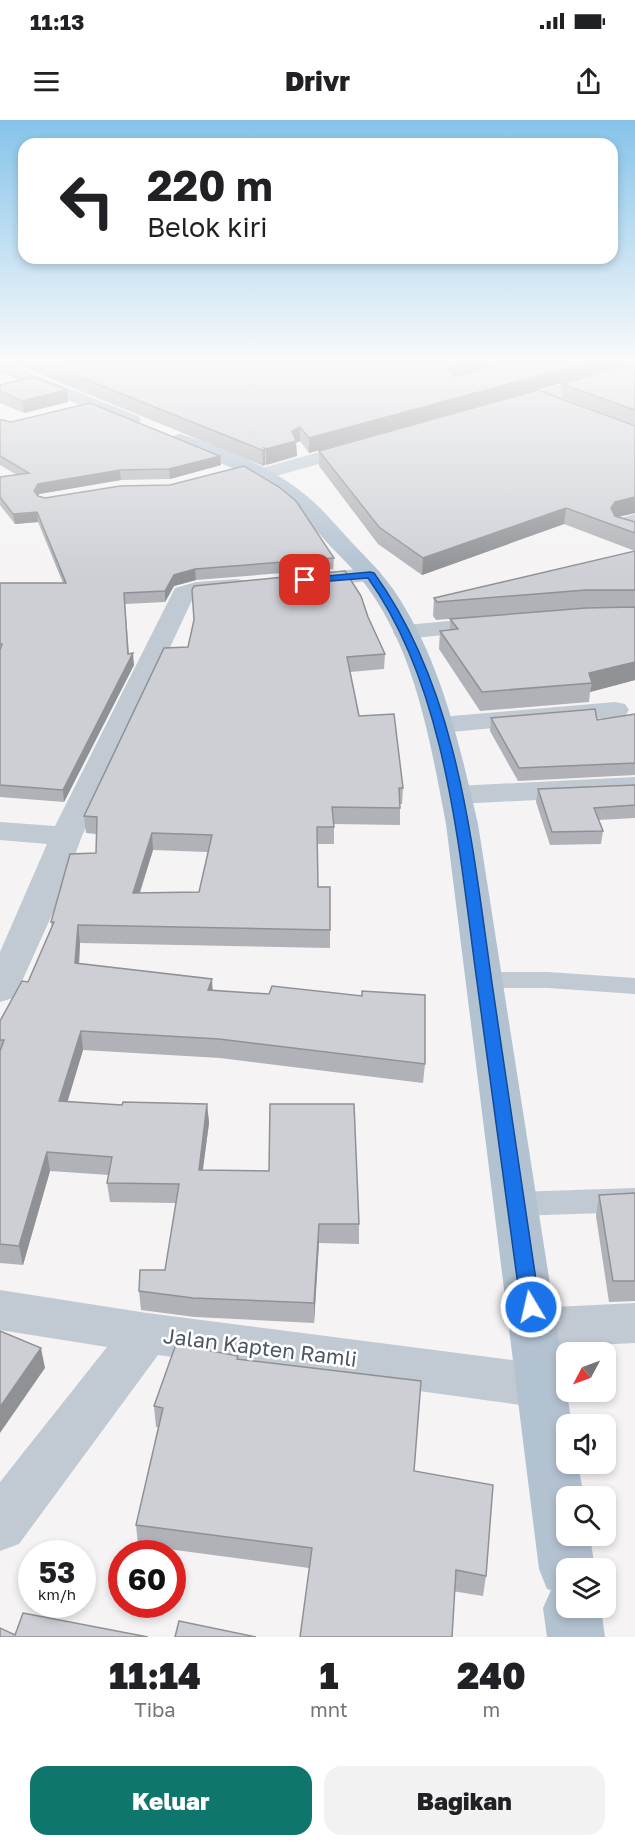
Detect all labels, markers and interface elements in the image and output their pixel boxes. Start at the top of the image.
text: 11:13 [30,8,84,35]
icon: menu [30,65,63,98]
text: Drivr [285,65,350,97]
icon: share [572,65,605,98]
text: 220 m [147,160,273,210]
icon: left [48,162,126,240]
text: Belok kiri [147,211,268,243]
pin [279,554,330,605]
icon: arrive [288,563,321,596]
position arrow [499,1275,563,1339]
street label: Jalan Kapten Ramli [162,1322,358,1372]
north arrow [556,1342,616,1402]
map controls [556,1342,616,1618]
button: sound [556,1414,616,1474]
button: search [556,1486,616,1546]
speed limit sign: 60 [108,1540,186,1618]
text: 53 [39,1554,75,1590]
button: layers [556,1558,616,1618]
text: km/h [38,1585,76,1603]
text: 11:14 [109,1654,201,1697]
text: 1 [319,1654,338,1697]
text: 240 [457,1654,526,1697]
text: Tiba [134,1697,176,1721]
text: mnt [310,1697,348,1721]
text: m [483,1697,500,1721]
button: Keluar [30,1766,312,1835]
button: Bagikan [324,1766,605,1835]

